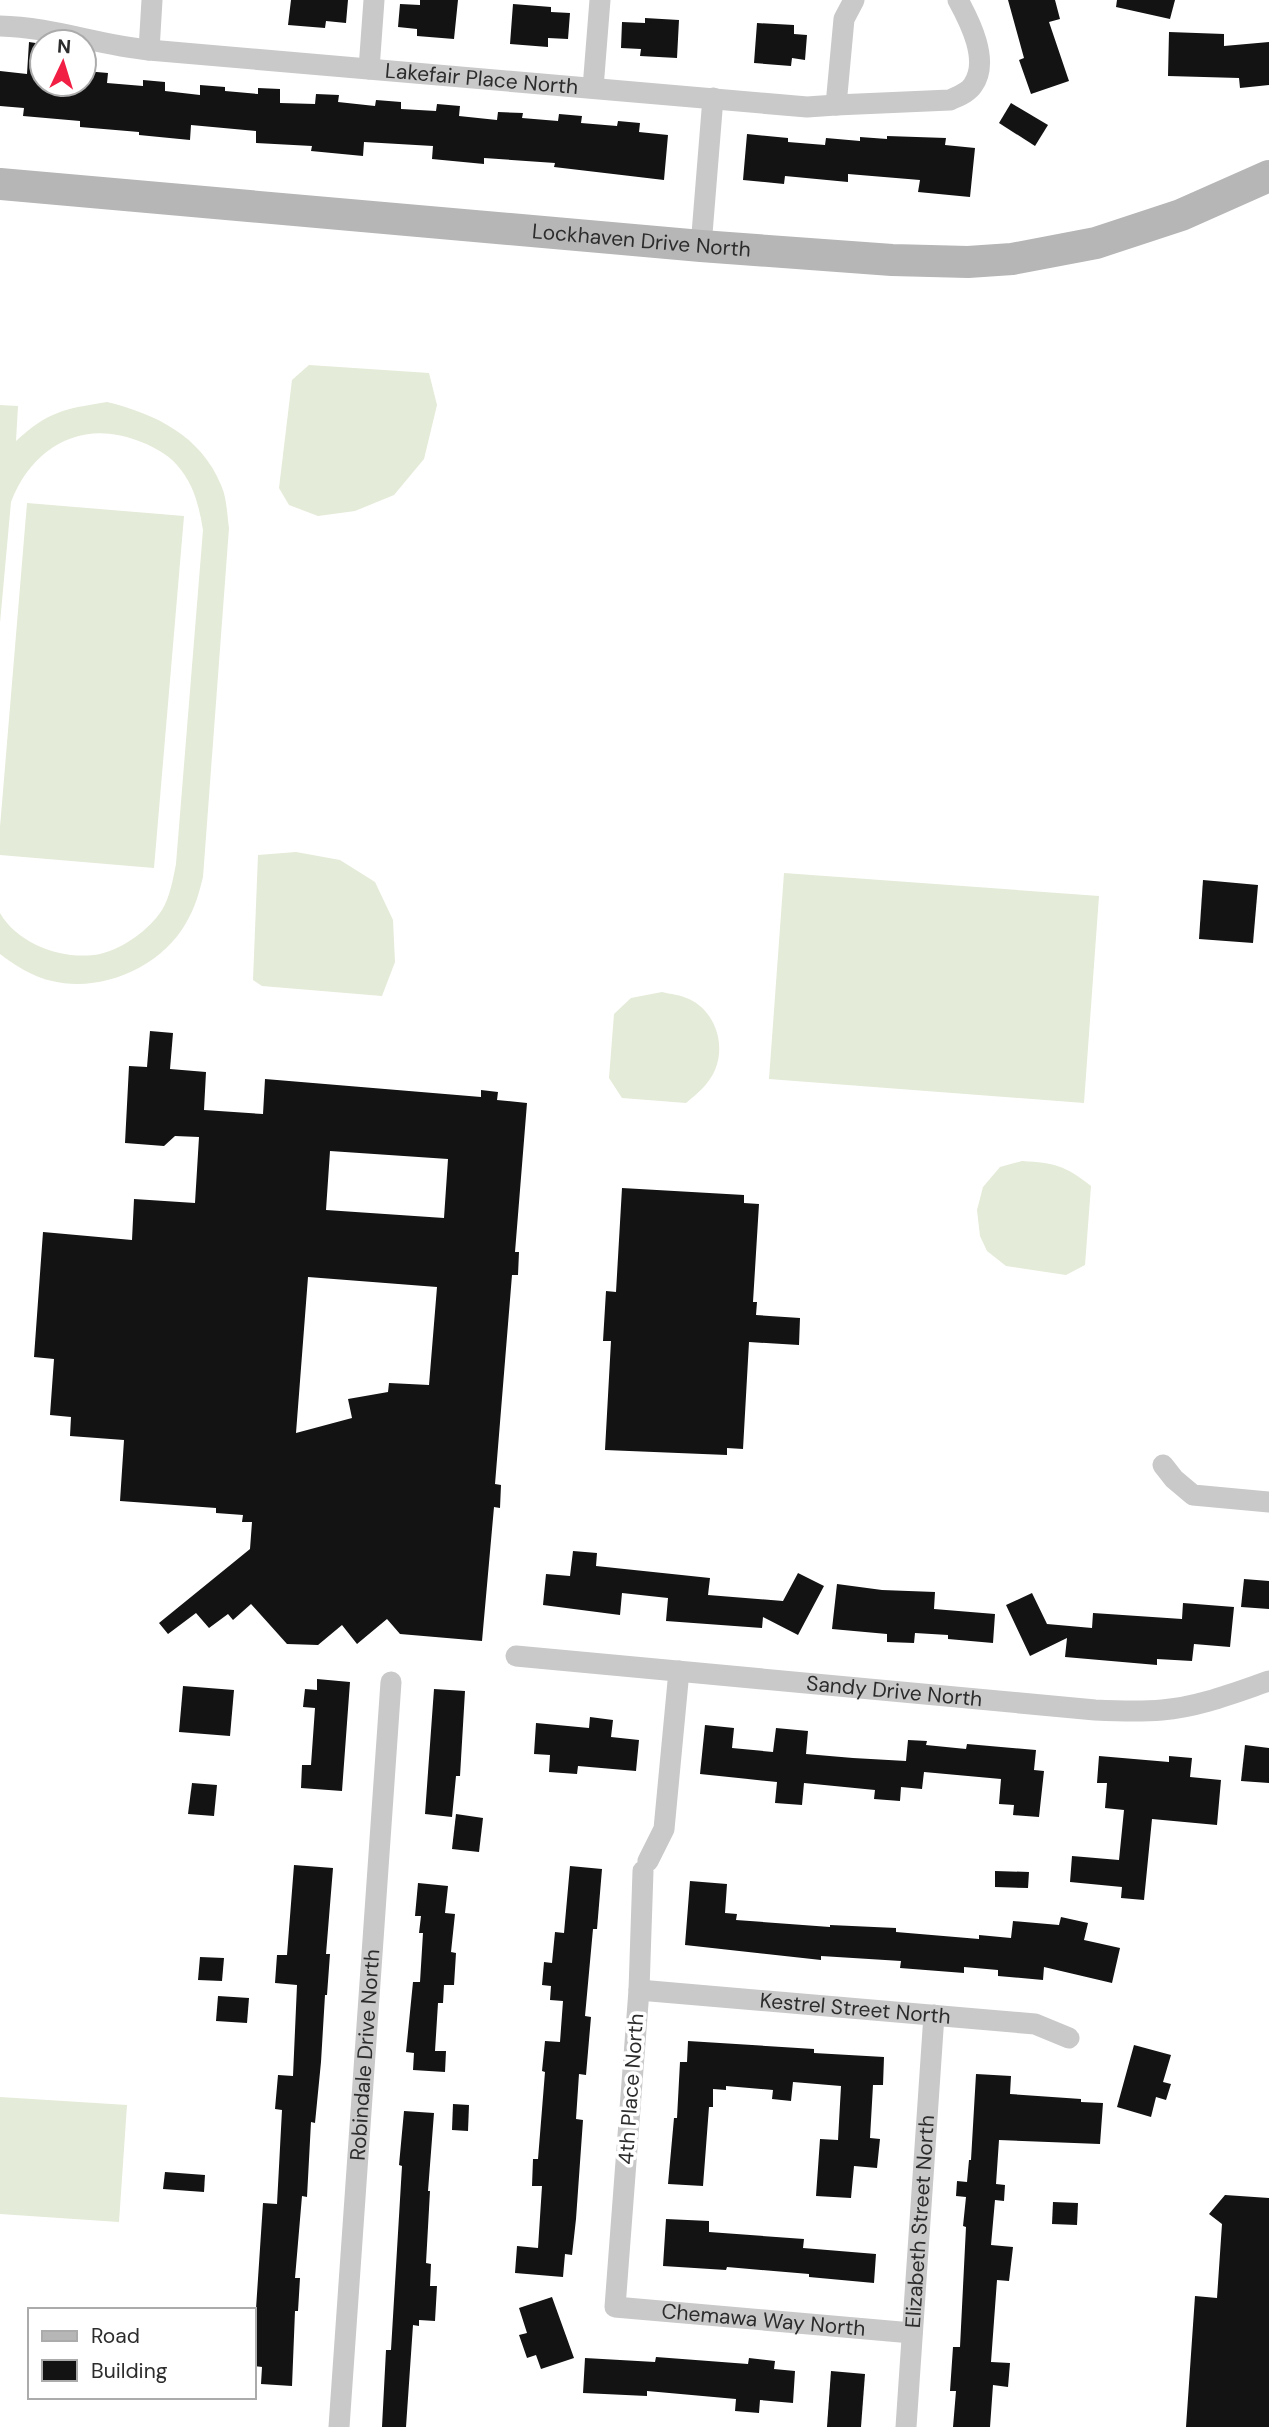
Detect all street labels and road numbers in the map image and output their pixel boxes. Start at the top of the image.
street label: Lakefair Place North [384,57,579,101]
street label: Lockhaven Drive North [531,217,752,264]
street label: Sandy Drive North [805,1669,984,1713]
street label: Robindale Drive North [344,1948,386,2162]
street label: Kestrel Street North [759,1986,952,2031]
street label: 4th Place North [612,2012,650,2166]
street label: Elizabeth Street North [899,2114,941,2329]
street label: Chemawa Way North [660,2297,867,2343]

